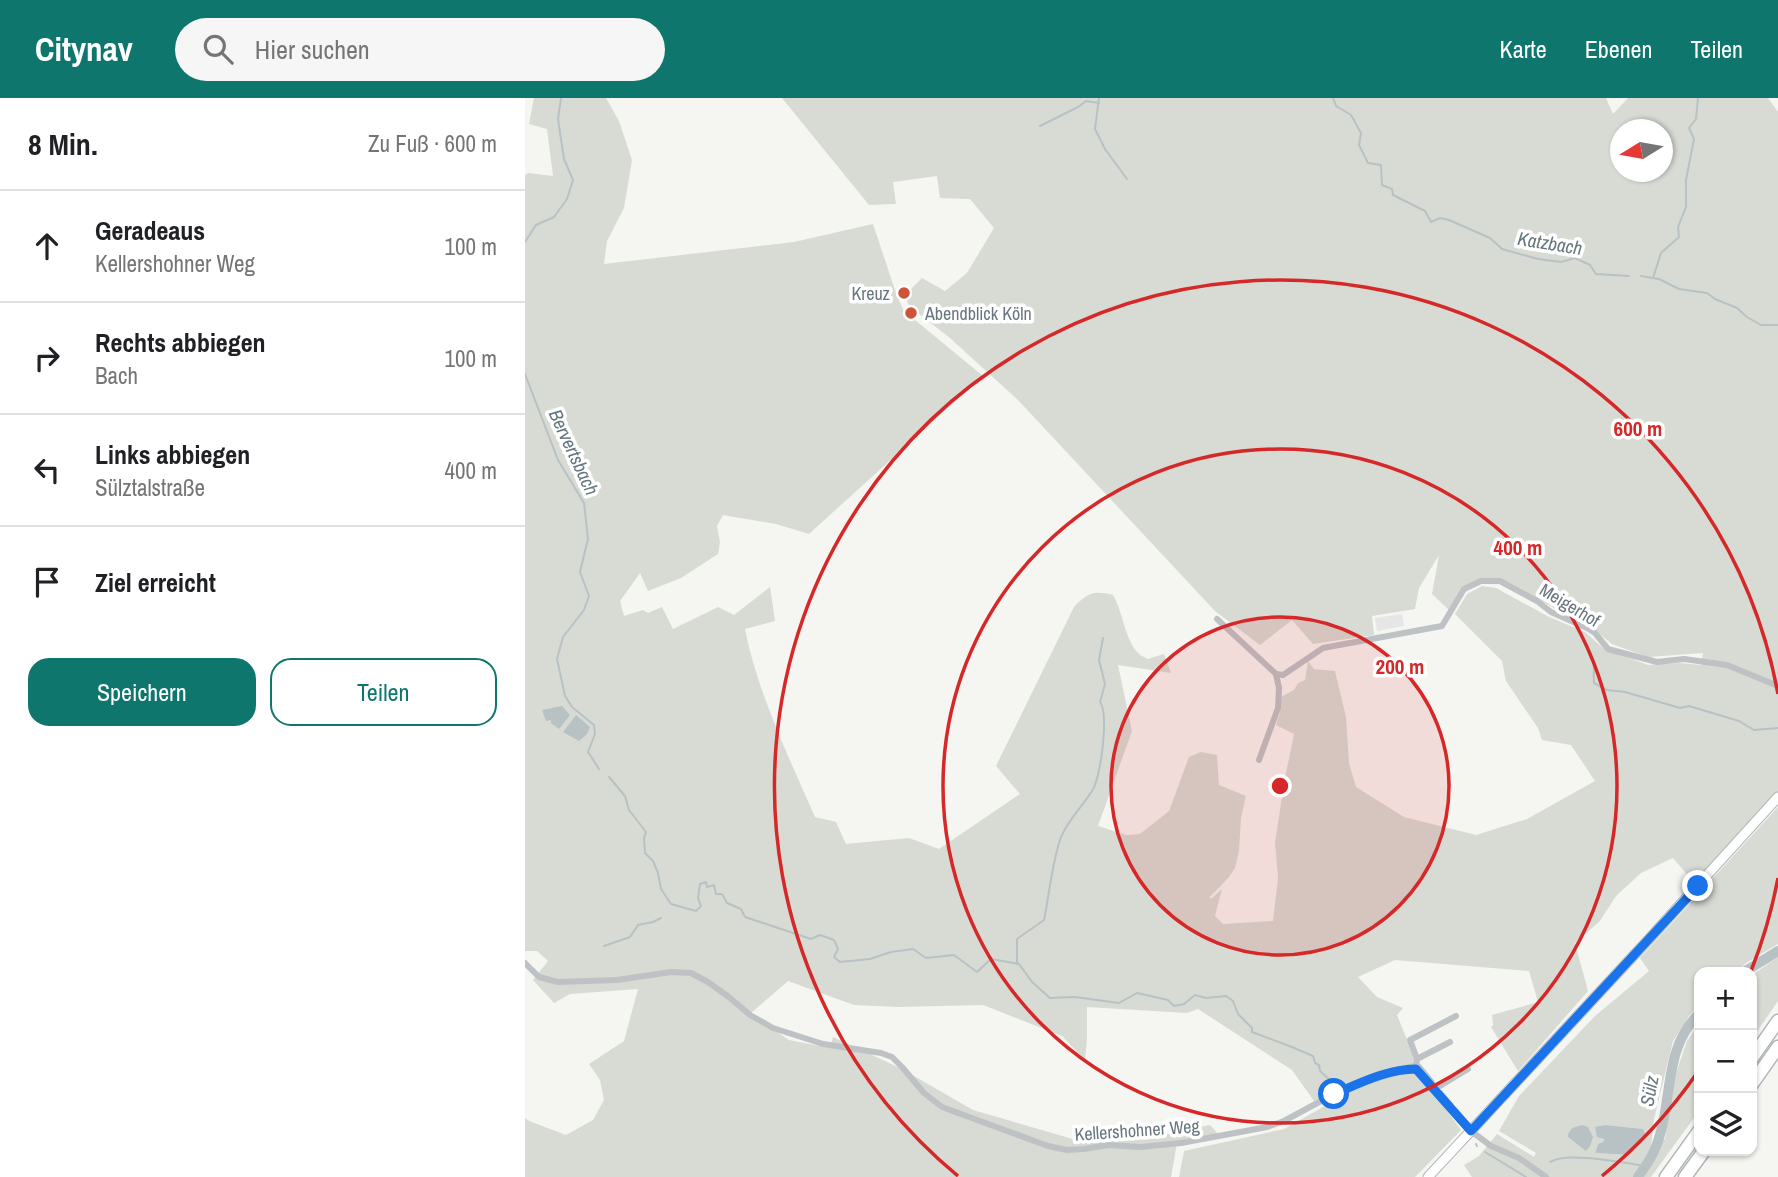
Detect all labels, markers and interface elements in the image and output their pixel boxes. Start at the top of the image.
search box [175,18,665,81]
text: Citynav [35,27,133,71]
icon: search [199,30,237,68]
text: Hier suchen [255,32,370,67]
text: Karte [1500,33,1547,65]
text: Ebenen [1585,33,1652,65]
text: Teilen [1690,33,1743,65]
north arrow [1610,119,1673,182]
text: 8 Min. [28,124,98,164]
text: Zu Fuß · 600 m [368,128,497,159]
text: Geradeaus [95,213,205,248]
water label: Katzbach [1516,225,1584,261]
icon: ahead [28,227,66,265]
text: 100 m [445,231,497,262]
text: Kellershohner Weg [95,248,255,279]
place label: Kreuz [851,281,890,306]
marker: Kreuz [896,285,912,301]
place label: Abendblick Köln [924,301,1032,326]
marker: Abendblick Köln [903,305,919,321]
text: Rechts abbiegen [95,325,266,360]
icon: right [28,339,66,377]
text: 100 m [445,343,497,374]
text: Bach [95,360,138,391]
water label: Bervertsbach [543,405,605,499]
text: 600 m [1614,414,1662,443]
text: Links abbiegen [95,437,250,472]
icon: left [28,451,66,489]
text: 400 m [445,455,497,486]
text: Sülztalstraße [95,472,205,503]
text: 400 m [1494,533,1542,562]
icon: arrive [28,563,66,601]
text: Ziel erreicht [95,565,216,600]
street label: Meigerhof [1535,577,1606,633]
text: 200 m [1376,652,1424,681]
button: Speichern [28,658,256,726]
button: Teilen [270,658,497,726]
centre of rings [1268,774,1292,798]
route end [1682,870,1713,901]
map controls [1694,967,1757,1156]
button: + [1694,967,1757,1030]
button: − [1694,1030,1757,1093]
water label: Sülz [1633,1073,1665,1108]
route start [1318,1078,1349,1109]
button: layers [1694,1093,1757,1156]
street label: Kellershohner Weg [1074,1113,1201,1147]

